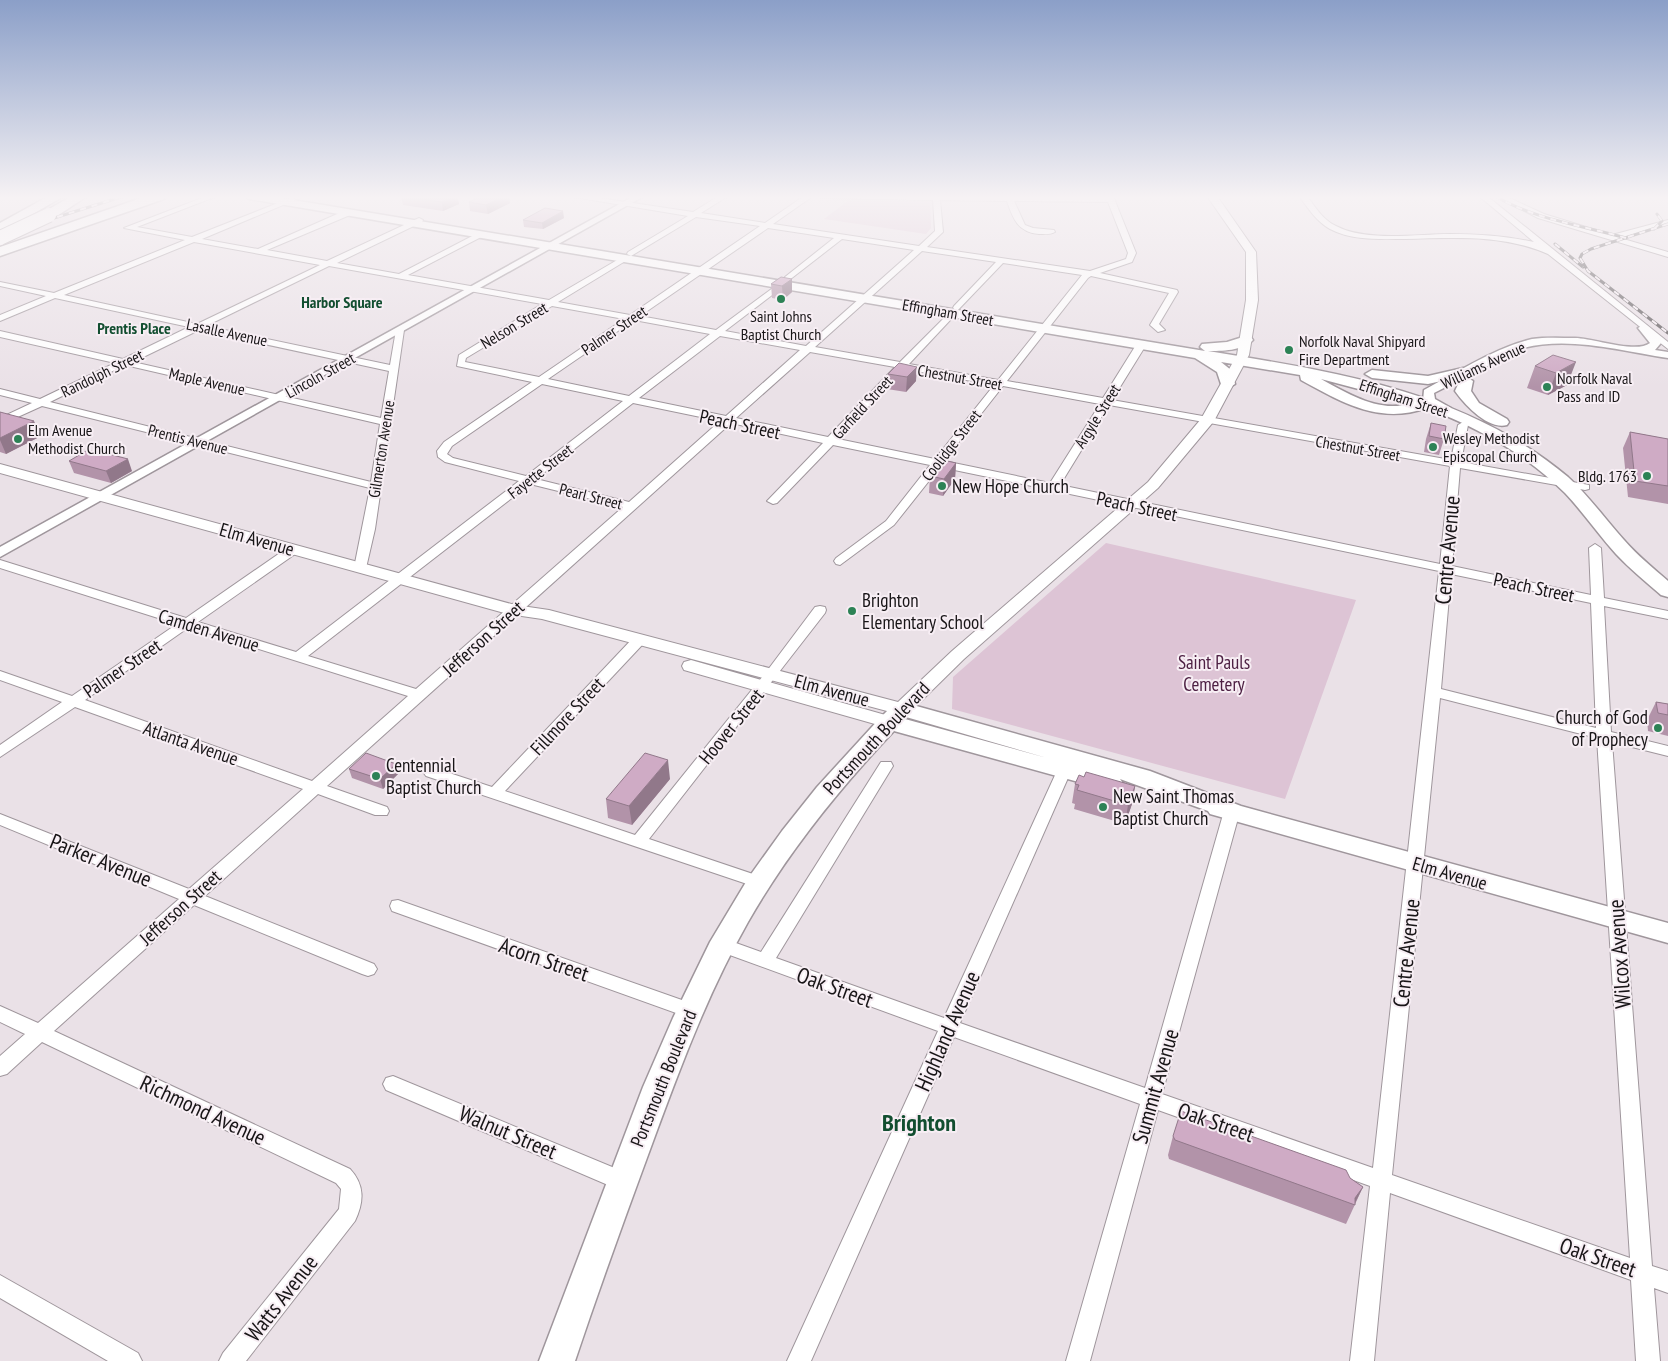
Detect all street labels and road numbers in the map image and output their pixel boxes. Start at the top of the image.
street label: Effingham Street [901,294,996,330]
street label: Nelson Street [477,297,552,353]
street label: Palmer Street [577,300,651,359]
street label: Lasalle Avenue [185,314,269,350]
street label: Williams Avenue [1438,337,1528,393]
street label: Randolph Street [58,344,147,402]
street label: Lincoln Street [282,347,359,402]
street label: Chestnut Street [916,360,1005,394]
street label: Maple Avenue [167,363,247,399]
street label: Garfield Street [828,371,897,443]
street label: Effingham Street [1357,374,1452,422]
street label: Argyle Street [1070,380,1125,452]
street label: Gilmerton Avenue [363,399,399,499]
street label: Peach Street [697,404,783,444]
street label: Coolidge Street [917,405,985,485]
street label: Prentis Avenue [146,419,230,459]
street label: Chestnut Street [1314,431,1403,465]
street label: Fayette Street [503,439,577,503]
street label: Pearl Street [557,479,625,514]
street label: Peach Street [1094,486,1180,526]
street label: Centre Avenue [1428,494,1466,606]
street label: Elm Avenue [217,517,297,561]
street label: Peach Street [1491,567,1577,607]
street label: Jefferson Street [437,595,529,682]
street label: Camden Avenue [156,603,263,657]
street label: Palmer Street [78,633,166,703]
street label: Elm Avenue [792,669,872,712]
street label: Fillmore Street [525,671,610,760]
street label: Portsmouth Boulevard [818,677,934,799]
street label: Hoover Street [693,683,769,769]
street label: Atlanta Avenue [140,716,242,770]
street label: Parker Avenue [46,827,156,893]
street label: Elm Avenue [1410,851,1490,895]
street label: Jefferson Street [134,864,226,951]
street label: Centre Avenue [1386,897,1426,1009]
street label: Wilcox Avenue [1601,898,1637,1010]
street label: Acorn Street [495,931,593,987]
street label: Oak Street [793,960,877,1014]
street label: Highland Avenue [908,967,986,1095]
street label: Portsmouth Boulevard [625,1006,701,1150]
street label: Summit Avenue [1125,1025,1185,1147]
street label: Richmond Avenue [136,1069,270,1151]
street label: Oak Street [1174,1096,1258,1148]
street label: Walnut Street [455,1099,561,1165]
street label: Oak Street [1556,1231,1640,1283]
street label: Watts Avenue [239,1249,323,1347]

